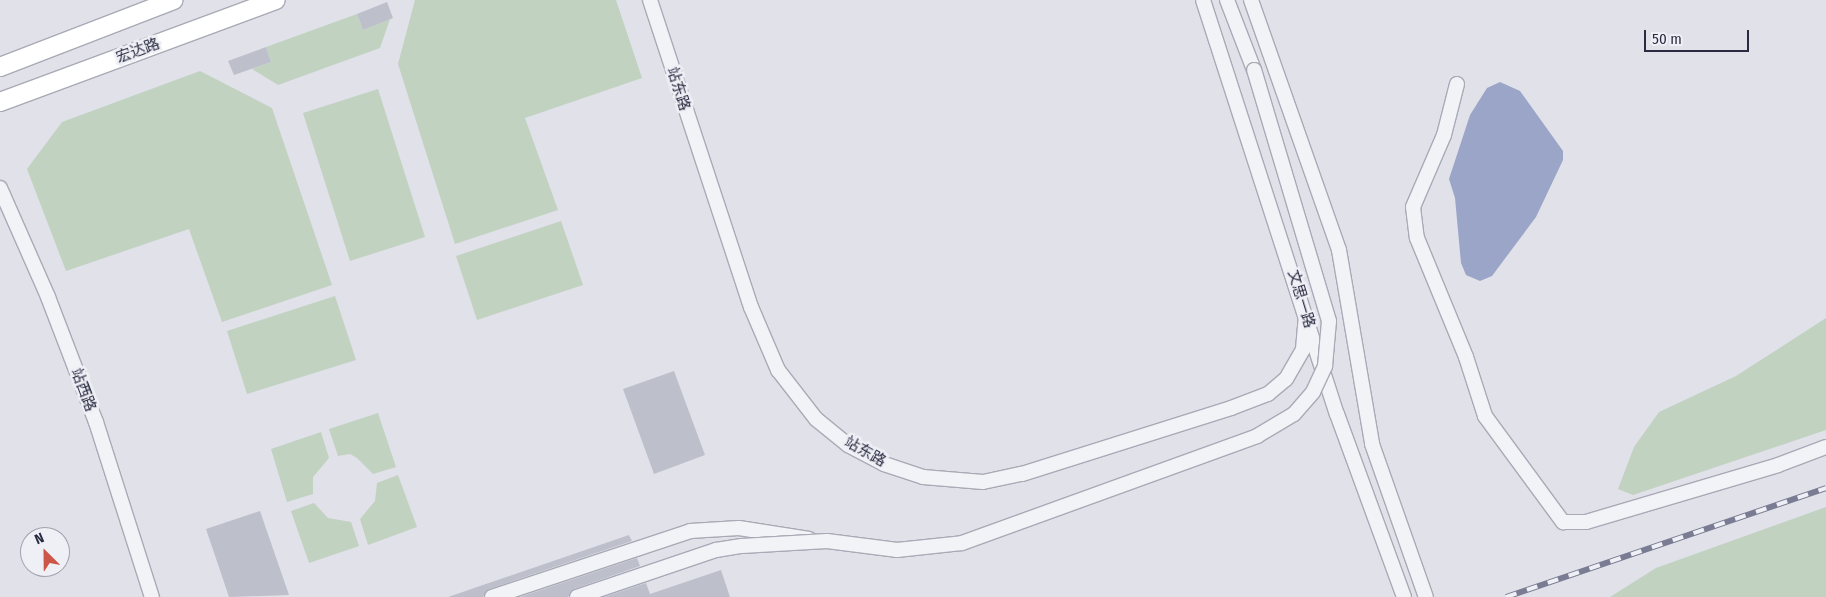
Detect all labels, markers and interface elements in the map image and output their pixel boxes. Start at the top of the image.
scale bar [1646,20,1751,52]
text: 50 m [1652,30,1682,48]
street label: 宏达路 [114,35,162,67]
street label: 站东路 [662,65,694,113]
street label: 文思一路 [1284,268,1318,330]
street label: 站西路 [67,366,99,414]
street label: 站东路 [841,433,889,471]
north arrow [20,527,70,577]
text: N [32,529,47,548]

